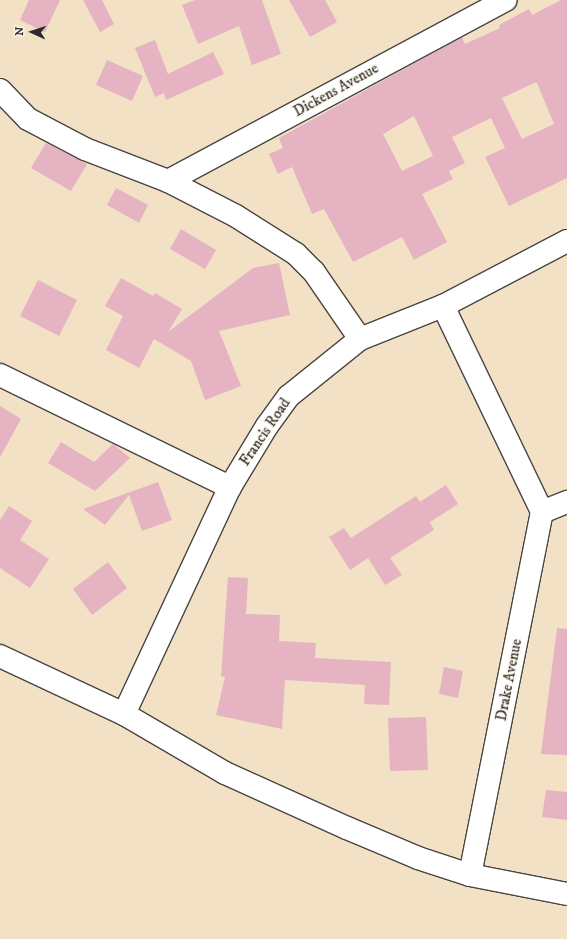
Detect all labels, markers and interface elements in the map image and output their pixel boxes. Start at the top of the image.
north arrow [12,12,52,52]
text: N [13,26,27,36]
street label: Dickens Avenue [290,59,382,121]
street label: Francis Road [236,395,294,469]
street label: Drake Avenue [492,637,526,723]

